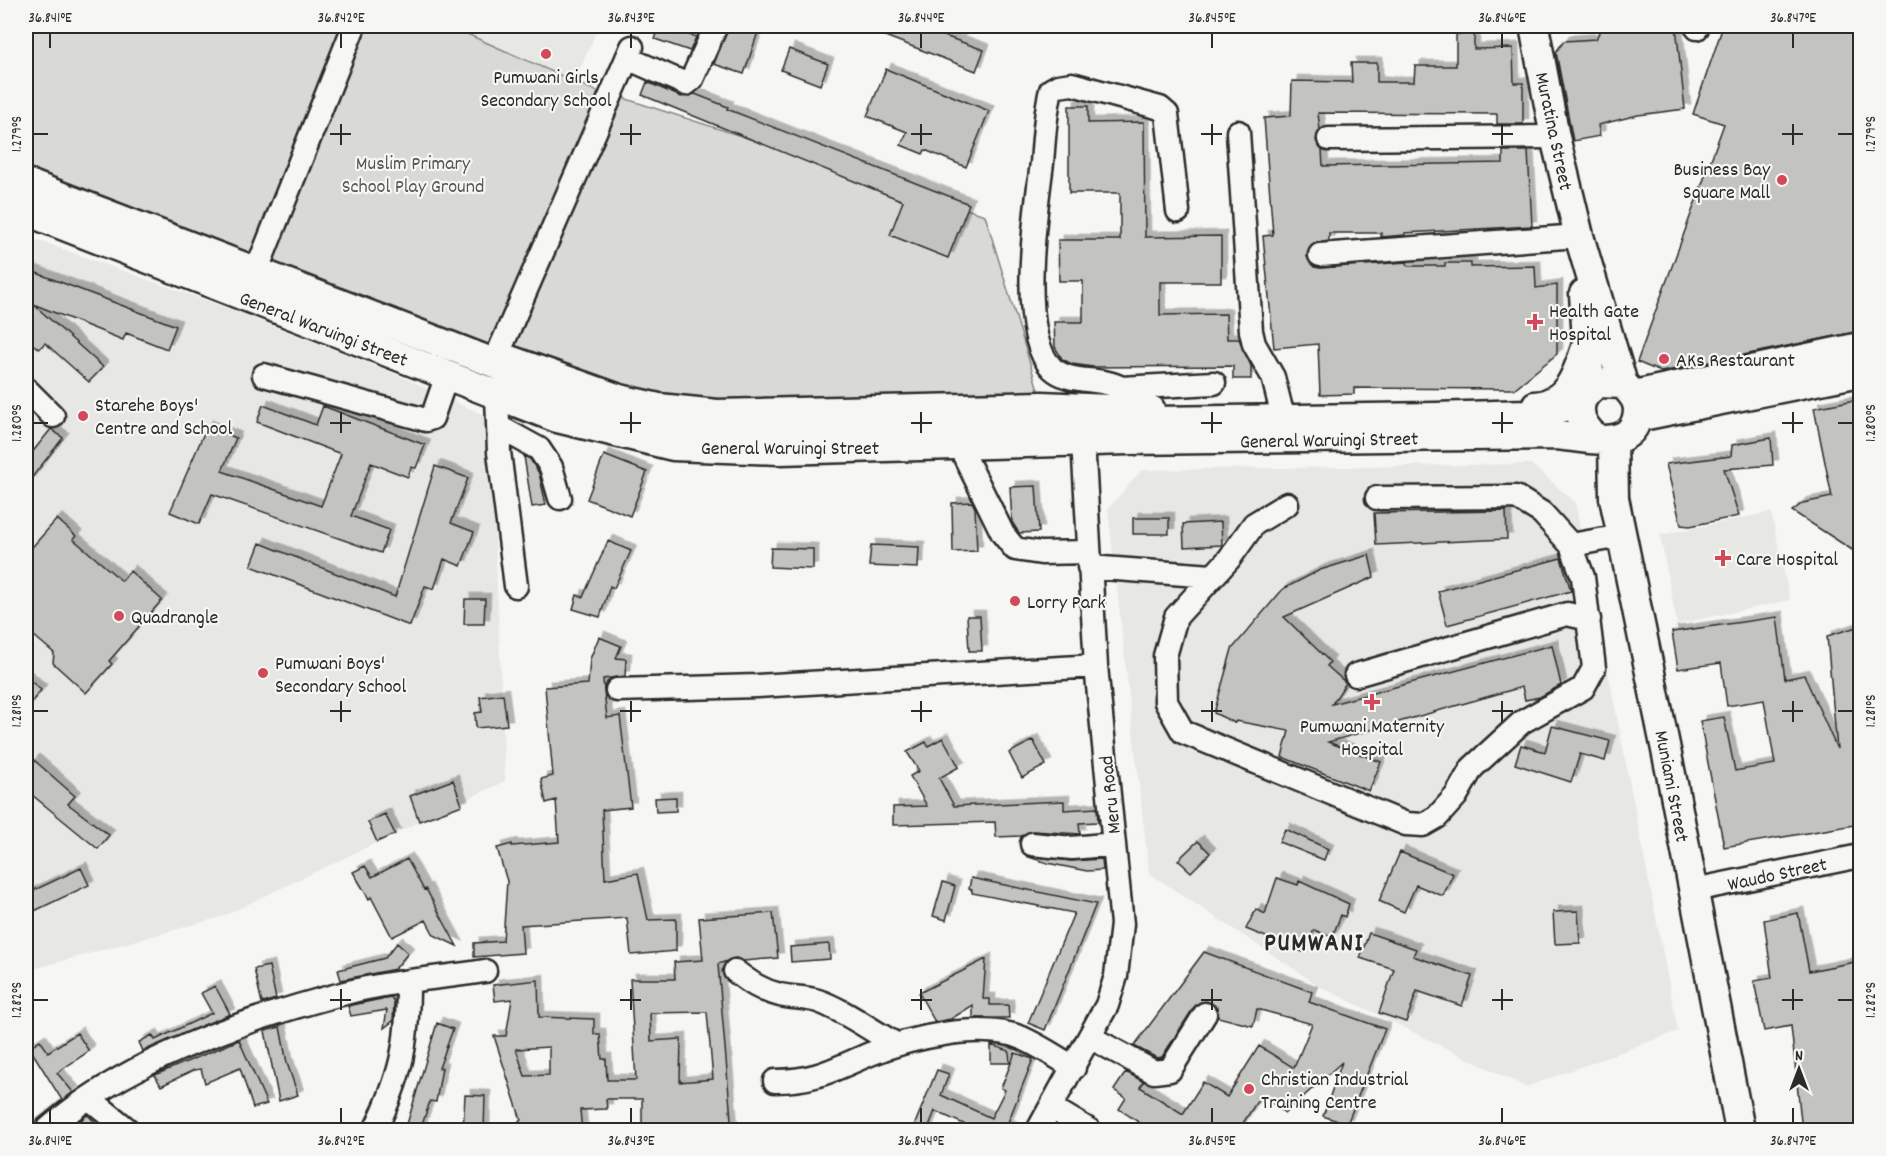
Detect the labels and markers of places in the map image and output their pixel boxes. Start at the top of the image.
marker: Pumwani Girls Secondary School [539,47,553,61]
place label: Pumwani Girls Secondary School [480,65,612,116]
place label: Business Bay Square Mall [1673,157,1771,208]
marker: Business Bay Square Mall [1775,173,1789,187]
place label: Health Gate Hospital [1549,299,1639,350]
marker: Health Gate Hospital [1526,313,1544,331]
place label: AKs Restaurant [1676,348,1795,376]
marker: AKs Restaurant [1657,352,1671,366]
place label: Starehe Boys' Centre and School [95,393,232,444]
marker: Starehe Boys' Centre and School [76,409,90,423]
place label: Care Hospital [1736,547,1838,575]
marker: Care Hospital [1714,549,1732,567]
place label: Lorry Park [1027,590,1106,618]
marker: Lorry Park [1008,594,1022,608]
place label: Quadrangle [131,605,219,633]
marker: Quadrangle [112,609,126,623]
place label: Pumwani Boys' Secondary School [275,651,406,702]
marker: Pumwani Boys' Secondary School [256,666,270,680]
marker: Pumwani Maternity Hospital [1363,693,1381,711]
place label: Pumwani Maternity Hospital [1300,714,1445,765]
place label: Christian Industrial Training Centre [1261,1067,1408,1118]
marker: Christian Industrial Training Centre [1242,1082,1256,1096]

